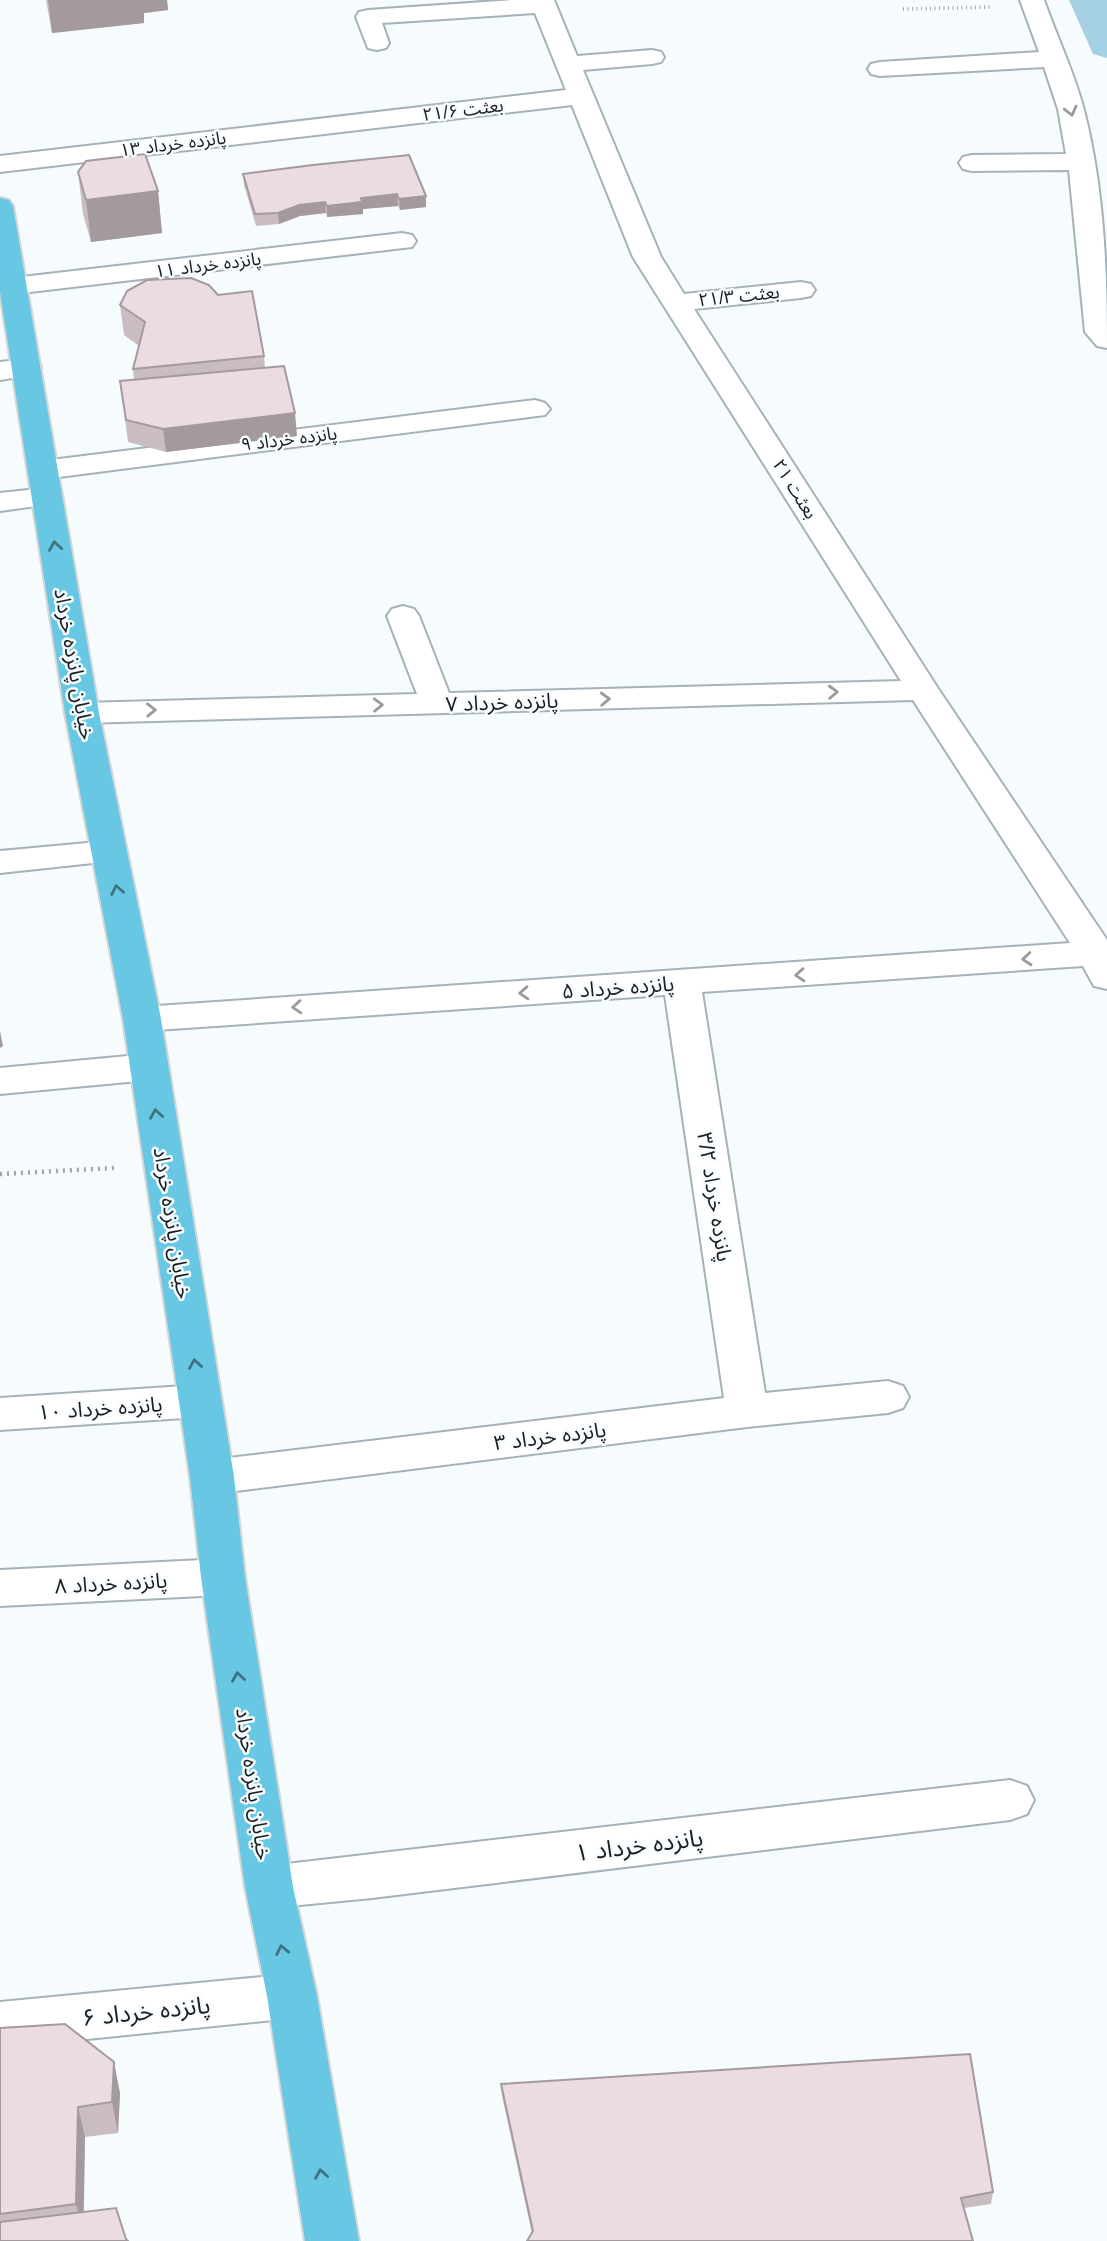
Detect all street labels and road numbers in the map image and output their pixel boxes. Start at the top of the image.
street label: بعثت ۲۱/۶ [421,95,505,125]
street label: پانزده خرداد ۱۳ [119,128,228,162]
street label: پانزده خرداد ۱۱ [154,249,263,283]
street label: بعثت ۲۱/۳ [697,282,781,310]
street label: پانزده خرداد ۹ [240,423,338,456]
street label: بعثت ۲۱ [769,456,821,522]
street label: خیابان پانزده خرداد [48,586,100,742]
street label: پانزده خرداد ۷ [445,689,559,718]
street label: پانزده خرداد ۵ [561,972,675,1005]
street label: پانزده خرداد ۳/۲ [691,1131,737,1264]
street label: خیابان پانزده خرداد [147,1145,196,1301]
street label: پانزده خرداد ۱۰ [37,1392,163,1426]
street label: پانزده خرداد ۳ [493,1418,608,1456]
street label: پانزده خرداد ۸ [54,1569,168,1600]
street label: خیابان پانزده خرداد [230,1706,276,1862]
street label: پانزده خرداد ۱ [573,1824,705,1868]
street label: پانزده خرداد ۶ [80,1991,212,2033]

